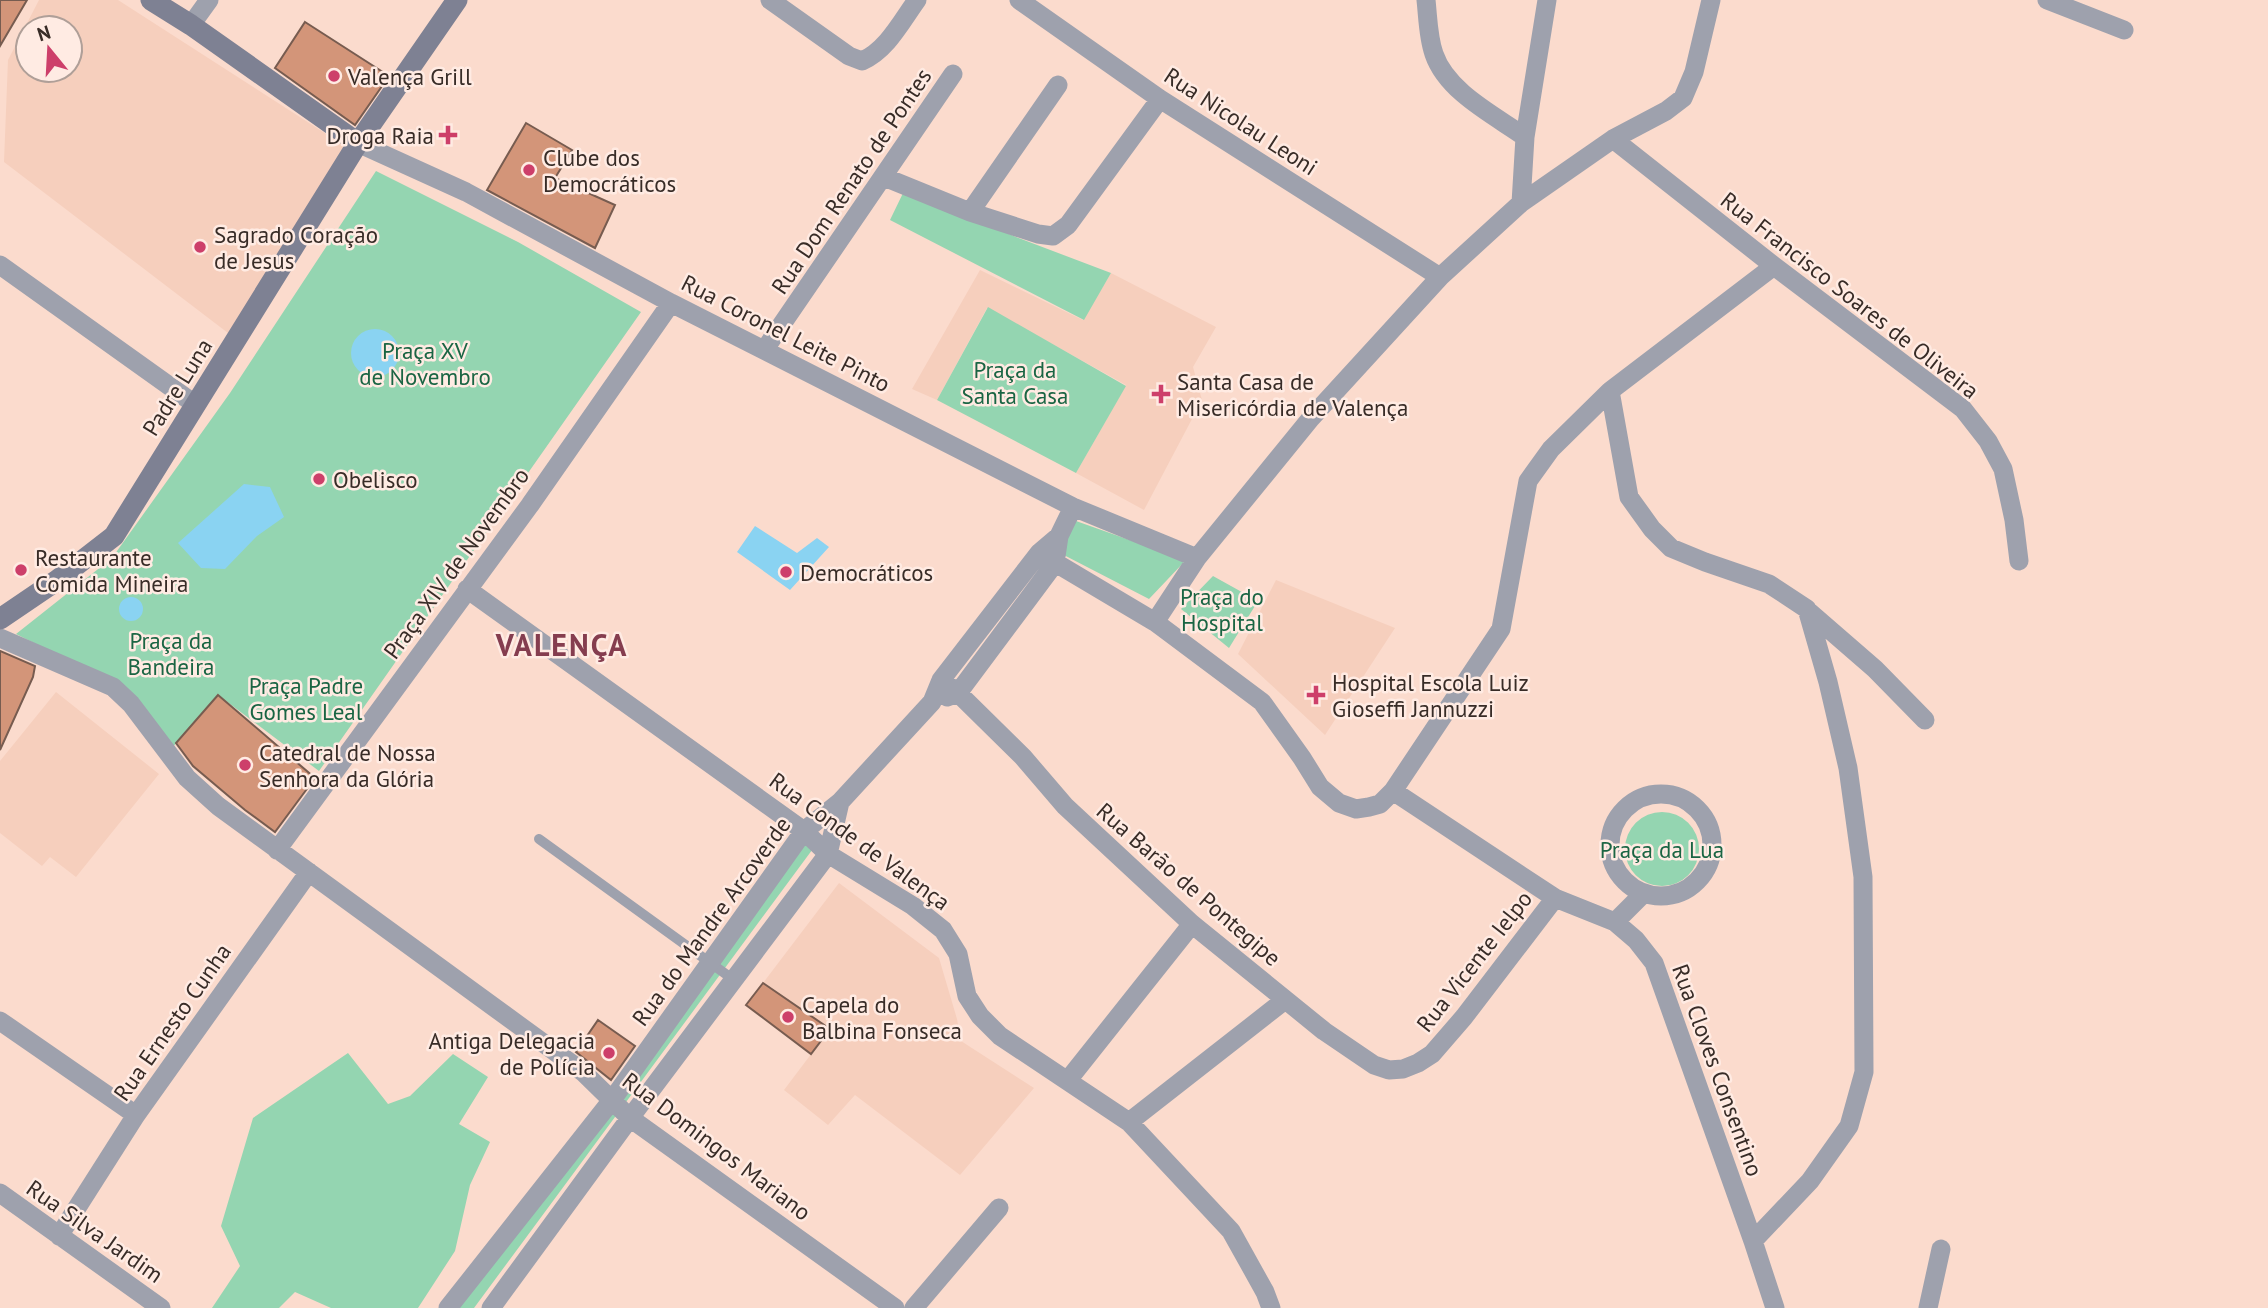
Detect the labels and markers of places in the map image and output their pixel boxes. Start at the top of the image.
place label: Valença Grill [347,62,472,91]
marker: Valença Grill [326,68,342,84]
place label: Droga Raia [326,121,434,150]
marker: Droga Raia [440,127,456,143]
place label: Clube dos Democráticos [543,143,676,198]
marker: Clube dos Democráticos [521,162,537,178]
place label: Sagrado Coração de Jesus [214,220,378,275]
marker: Sagrado Coração de Jesus [192,239,208,255]
place label: Santa Casa de Misericórdia de Valença [1177,367,1408,422]
marker: Santa Casa de Misericórdia de Valença [1151,384,1171,404]
place label: Obelisco [333,465,418,494]
marker: Obelisco [311,471,327,487]
place label: Restaurante Comida Mineira [35,543,188,598]
place label: Democráticos [800,558,933,587]
marker: Restaurante Comida Mineira [13,562,29,578]
marker: Democráticos [778,564,794,580]
place label: Hospital Escola Luiz Gioseffi Jannuzzi [1332,668,1529,723]
marker: Hospital Escola Luiz Gioseffi Jannuzzi [1306,685,1326,705]
place label: Catedral de Nossa Senhora da Glória [259,738,436,793]
marker: Catedral de Nossa Senhora da Glória [237,757,253,773]
place label: Capela do Balbina Fonseca [802,990,962,1045]
marker: Capela do Balbina Fonseca [780,1009,796,1025]
place label: Antiga Delegacia de Polícia [429,1026,595,1081]
marker: Antiga Delegacia de Polícia [601,1045,617,1061]

